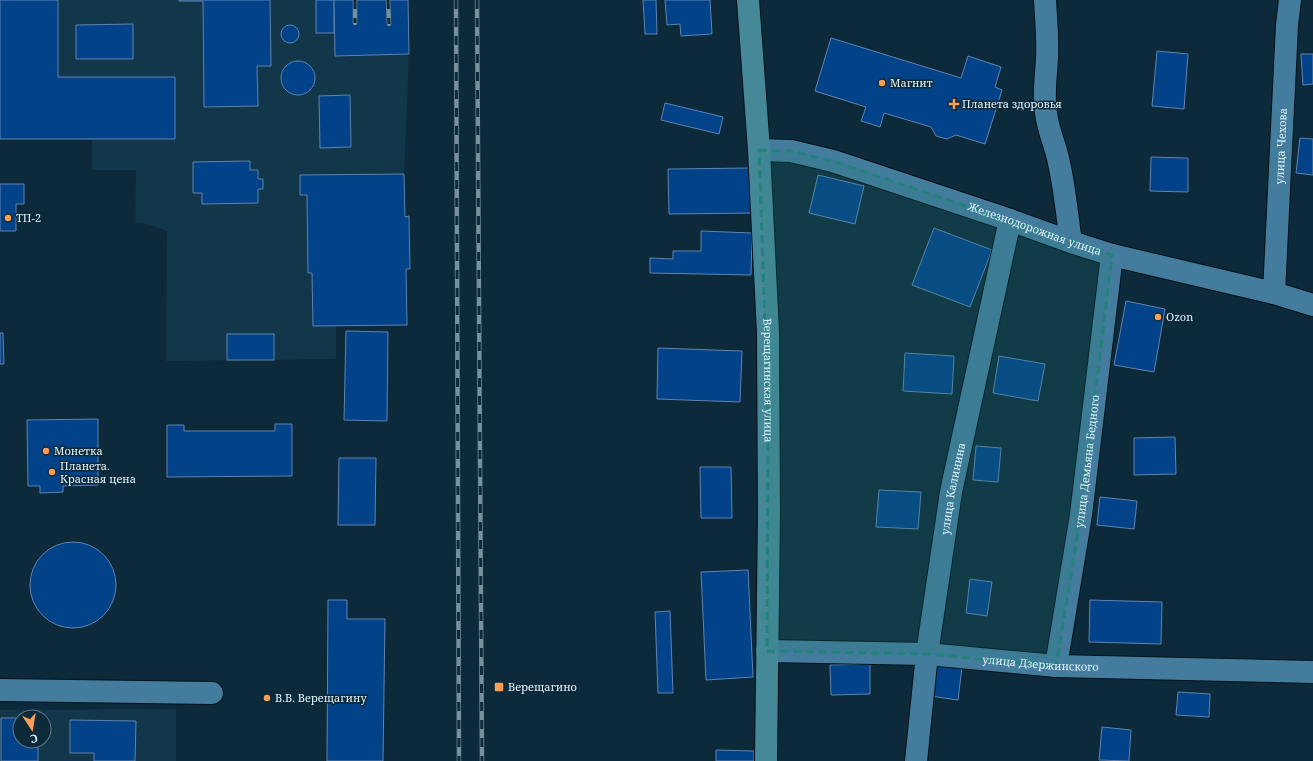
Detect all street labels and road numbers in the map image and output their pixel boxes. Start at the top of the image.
street label: улица Чехова [1271,108,1290,185]
street label: Железнодорожная улица [965,198,1104,258]
street label: Верещагинская улица [760,318,777,442]
street label: улица Демьяна Бедного [1071,394,1102,529]
street label: улица Калинина [937,441,969,536]
street label: улица Дзержинского [982,651,1099,674]

